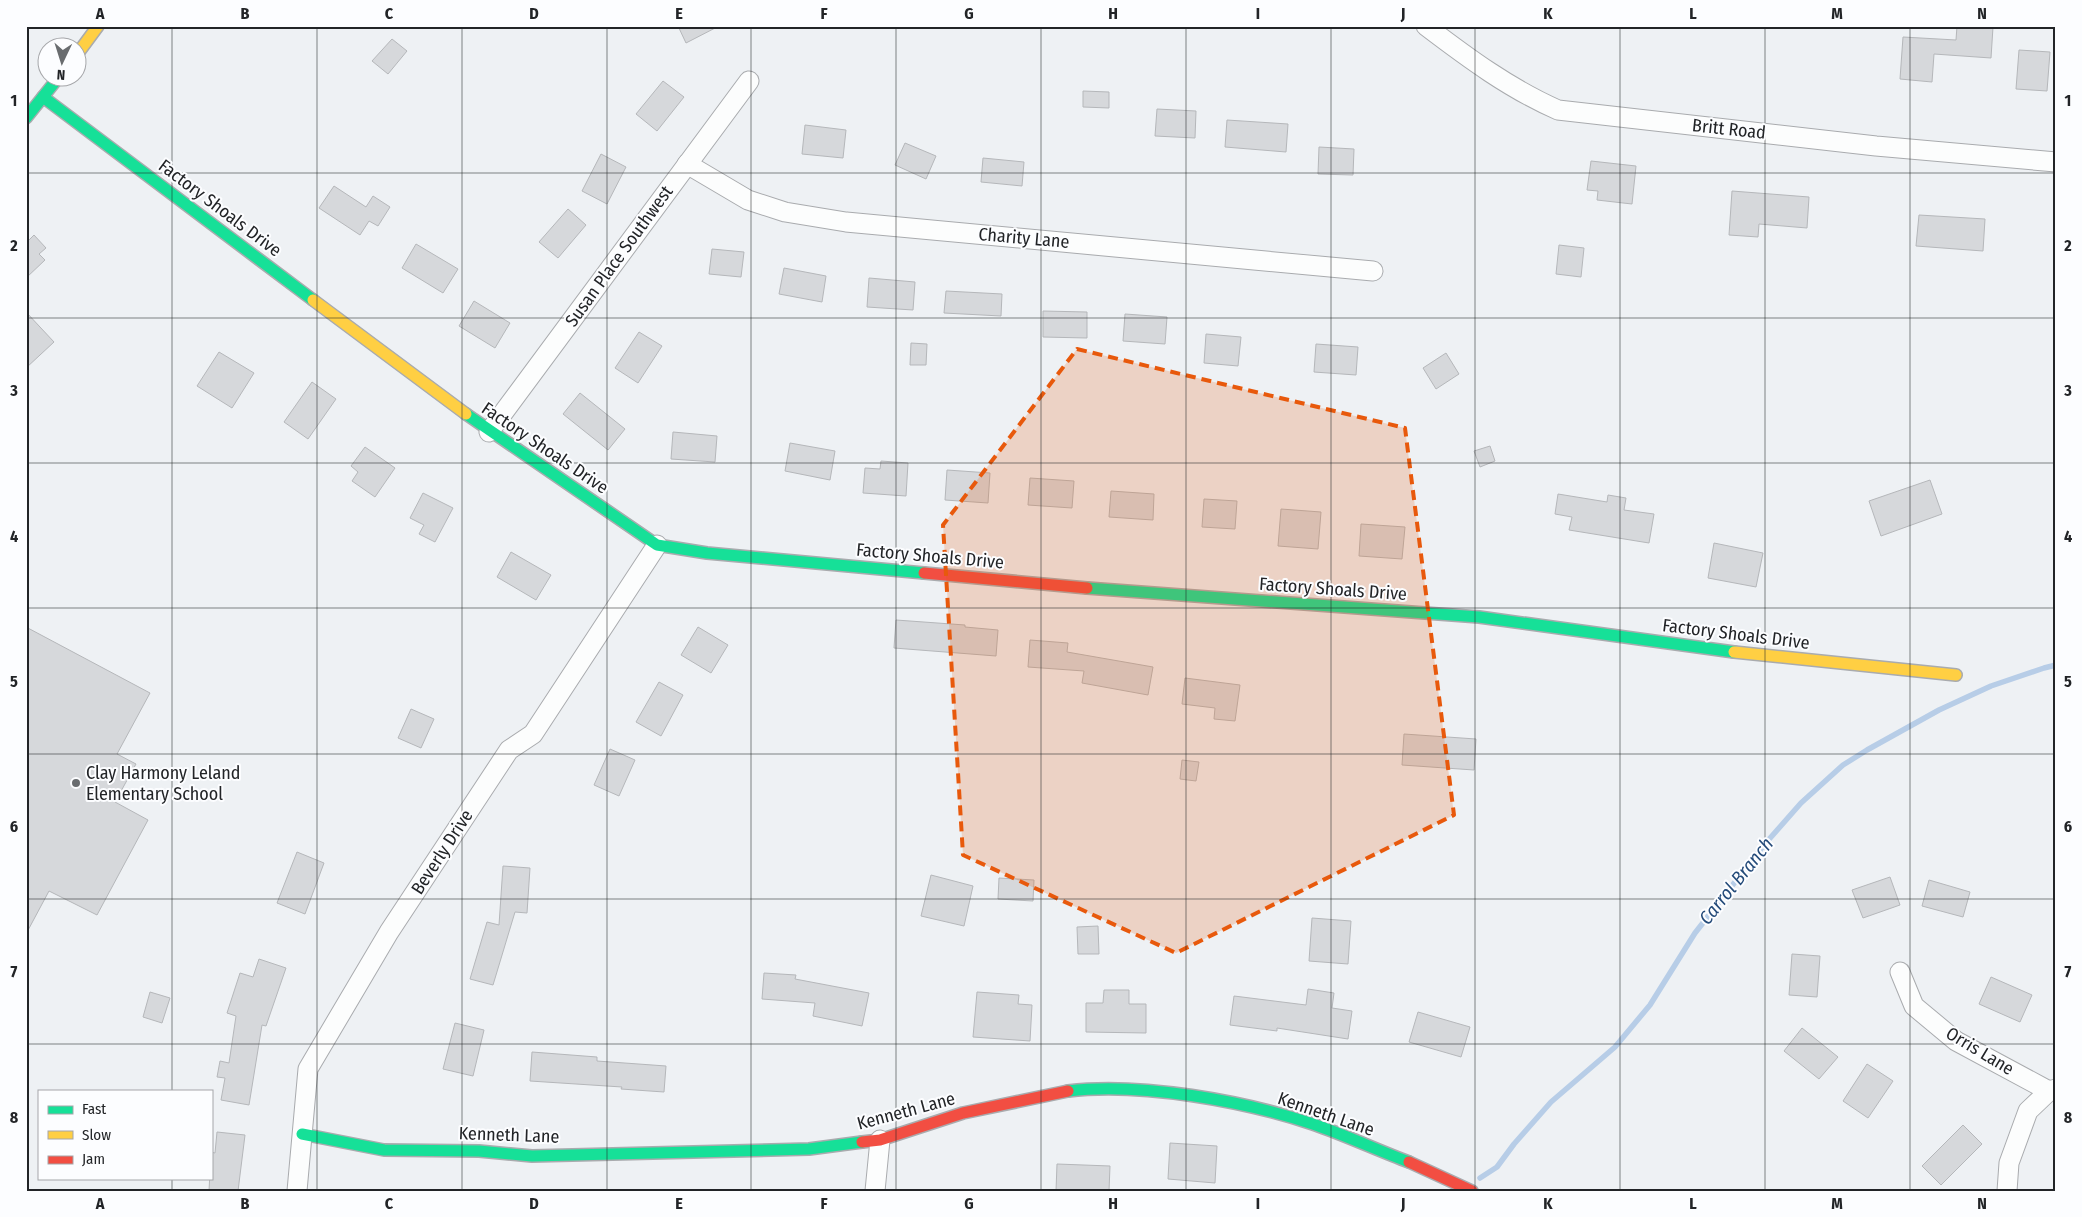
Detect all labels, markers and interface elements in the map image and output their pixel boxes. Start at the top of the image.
text: A [95,4,105,23]
text: B [241,4,250,23]
text: C [385,4,394,23]
text: D [529,4,539,23]
text: E [675,4,683,23]
text: F [820,4,828,23]
text: G [964,4,974,23]
text: H [1108,4,1118,23]
text: I [1256,4,1260,23]
text: J [1400,4,1405,23]
text: K [1543,4,1553,23]
text: L [1689,4,1697,23]
text: M [1831,4,1843,23]
text: N [1977,4,1987,23]
north arrow [38,38,88,88]
text: N [56,66,66,83]
text: 1 [11,91,17,110]
text: 1 [2065,91,2071,110]
street label: Britt Road [1691,114,1767,144]
street label: Factory Shoals Drive [154,155,286,261]
street label: Susan Place Southwest [560,181,678,331]
street label: Charity Lane [978,223,1070,253]
text: 2 [9,236,18,255]
text: 2 [2063,236,2072,255]
text: 3 [9,381,18,400]
text: 3 [2063,381,2072,400]
street label: Factory Shoals Drive [477,397,613,499]
text: 4 [10,527,18,546]
text: 4 [2064,527,2072,546]
street label: Factory Shoals Drive [855,539,1005,573]
street label: Factory Shoals Drive [1258,573,1408,605]
street label: Factory Shoals Drive [1661,614,1811,654]
text: 5 [10,672,18,691]
text: 5 [2064,672,2072,691]
place label: Clay Harmony Leland Elementary School [86,762,240,805]
marker: Clay Harmony Leland Elementary School [70,777,82,789]
street label: Beverly Drive [406,805,478,899]
text: 6 [10,817,18,836]
text: 6 [2064,817,2072,836]
water label: Carrol Branch [1694,833,1778,929]
text: 7 [11,962,18,981]
text: 7 [2065,962,2072,981]
street label: Orris Lane [1942,1022,2018,1080]
street label: Kenneth Lane [855,1087,958,1135]
street label: Kenneth Lane [1275,1087,1377,1141]
legend [38,1090,212,1180]
text: Fast [82,1100,106,1118]
text: 8 [10,1108,19,1127]
text: 8 [2064,1108,2073,1127]
street label: Kenneth Lane [458,1122,560,1148]
text: Slow [82,1126,111,1144]
text: Jam [82,1150,105,1168]
text: A [95,1194,105,1213]
text: B [241,1194,250,1213]
text: C [385,1194,394,1213]
text: D [529,1194,539,1213]
text: E [675,1194,683,1213]
text: F [820,1194,828,1213]
text: G [964,1194,974,1213]
text: H [1108,1194,1118,1213]
text: I [1256,1194,1260,1213]
text: J [1400,1194,1405,1213]
text: K [1543,1194,1553,1213]
text: L [1689,1194,1697,1213]
text: M [1831,1194,1843,1213]
text: N [1977,1194,1987,1213]

